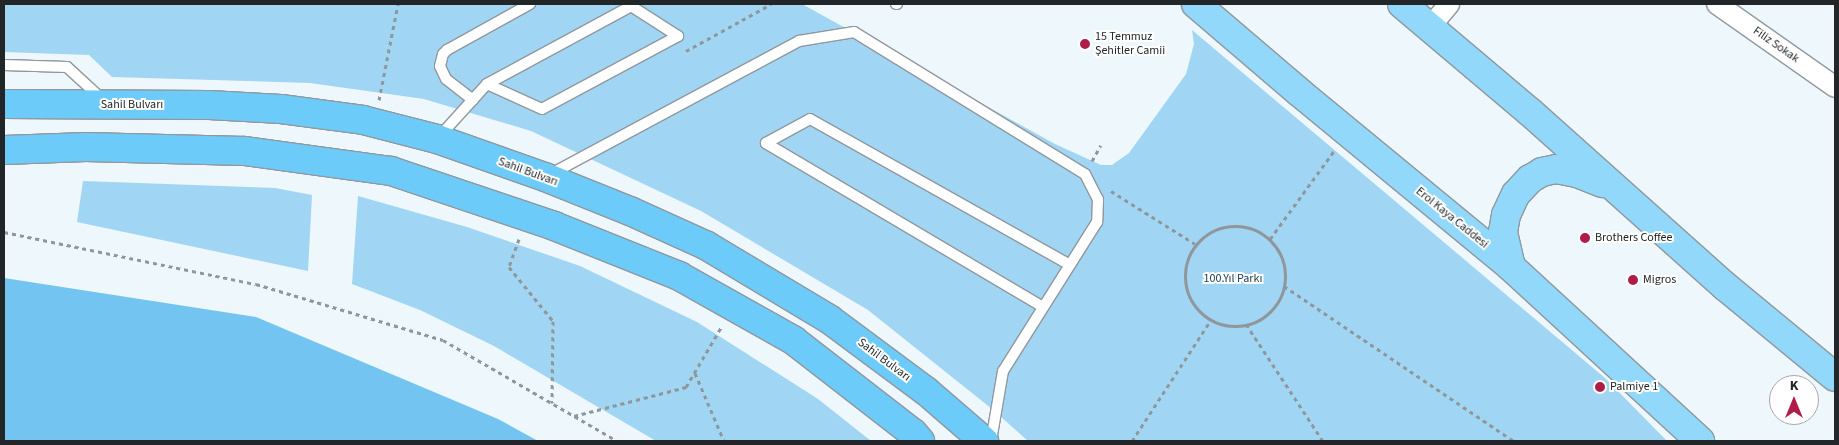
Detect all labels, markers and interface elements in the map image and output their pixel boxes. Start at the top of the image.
street label: Filiz Sokak [1750,24,1802,66]
place label: 15 Temmuz Şehitler Camii [1095,30,1165,58]
marker: 15 Temmuz Şehitler Camii [1079,38,1091,50]
street label: Sahil Bulvarı [101,98,163,112]
street label: Sahil Bulvarı [496,155,560,189]
street label: Erol Kaya Caddesi [1413,184,1491,252]
place label: Brothers Coffee [1595,231,1673,245]
marker: Brothers Coffee [1579,232,1591,244]
park label: 100.Yıl Parkı [1204,272,1262,286]
place label: Migros [1643,273,1676,287]
marker: Migros [1627,274,1639,286]
street label: Sahil Bulvarı [855,335,913,385]
north arrow [1769,375,1819,425]
text: K [1790,376,1798,396]
place label: Palmiye 1 [1610,380,1658,394]
marker: Palmiye 1 [1594,381,1606,393]

